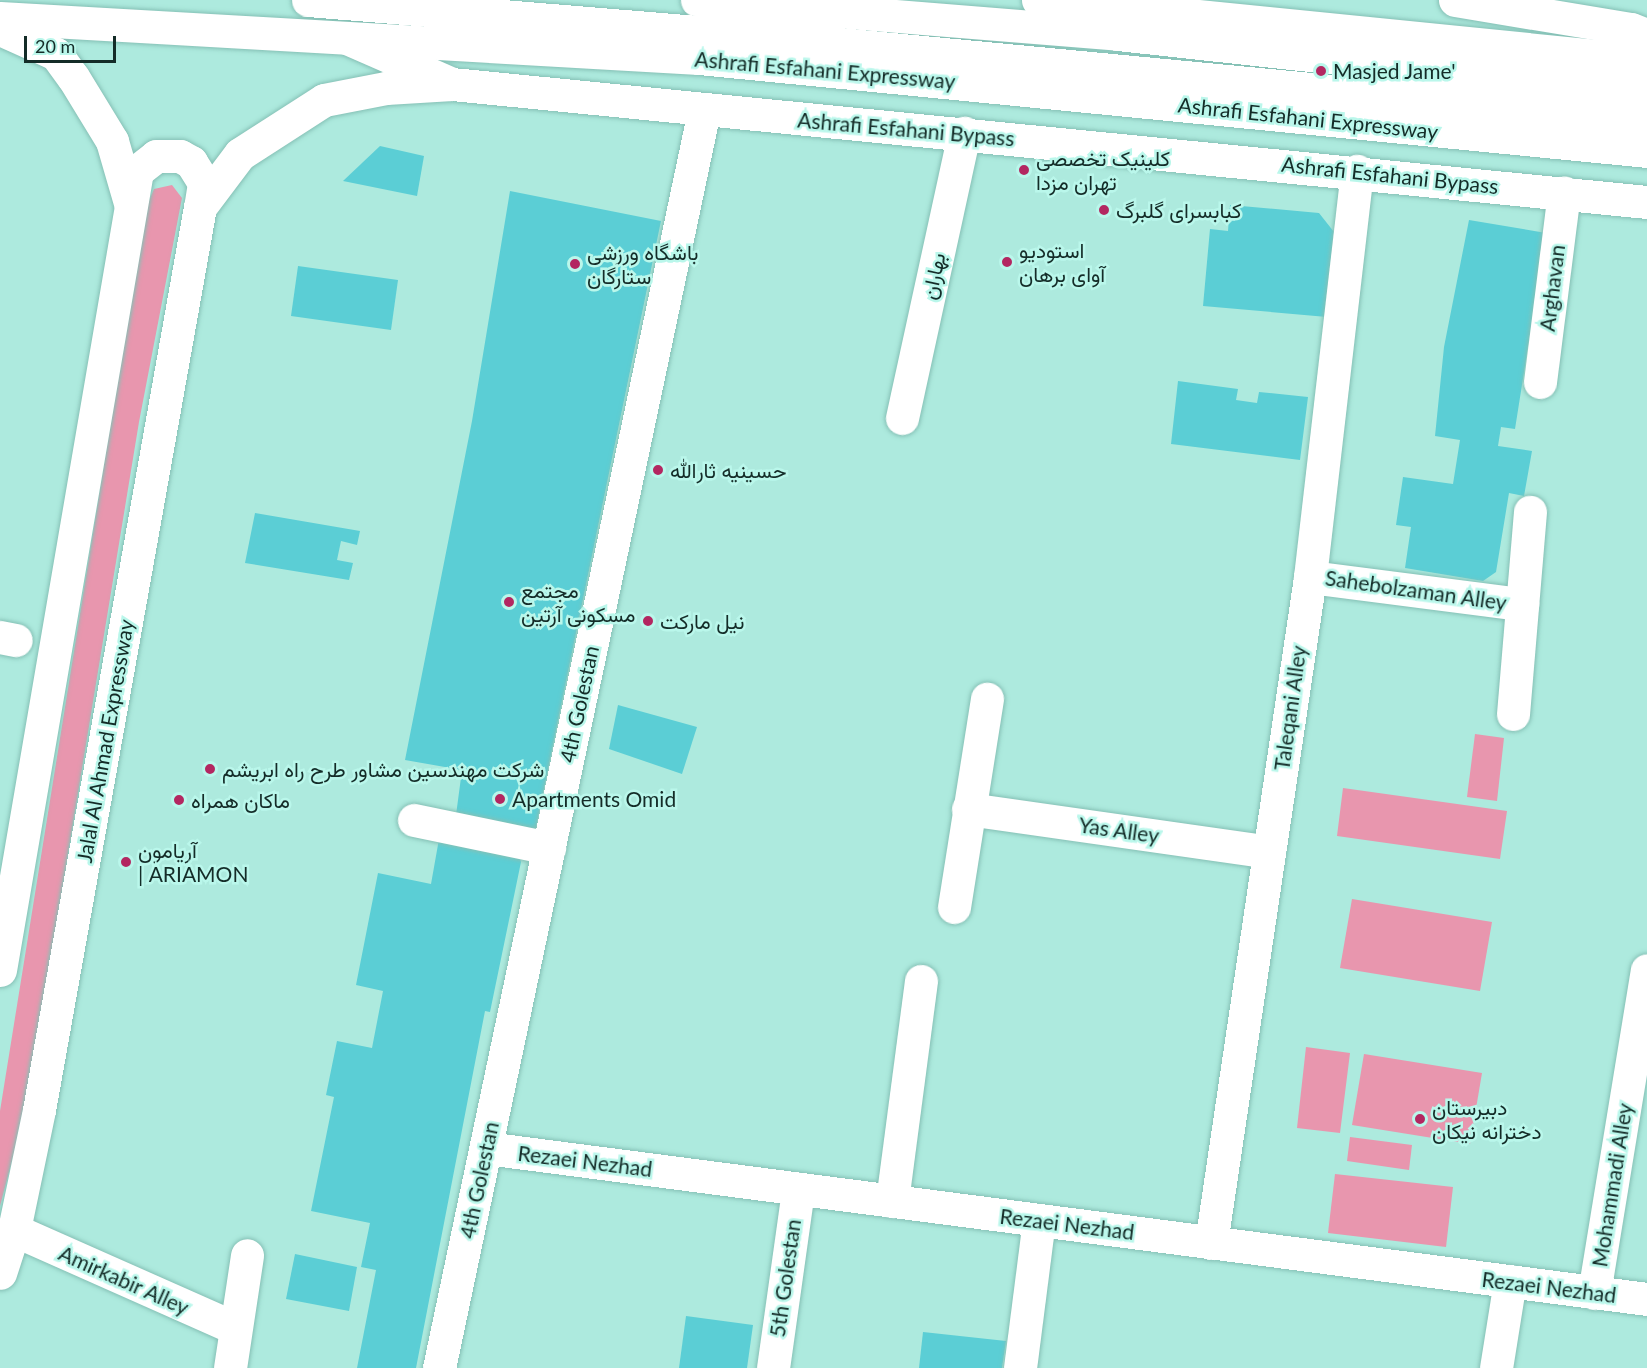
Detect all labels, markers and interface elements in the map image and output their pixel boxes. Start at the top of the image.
scale bar [27,24,118,62]
text: 20 m [35,35,75,57]
street label: Ashrafi Esfahani Expressway [694,46,956,94]
place label: Masjed Jame' [1333,58,1456,84]
marker: Masjed Jame' [1314,64,1328,78]
street label: Ashrafi Esfahani Expressway [1177,92,1439,144]
street label: Ashrafi Esfahani Bypass [796,107,1016,151]
place label: کلینیک تخصصی تهران مزدا [1036,145,1170,195]
street label: Ashrafi Esfahani Bypass [1280,151,1500,199]
marker: کلینیک تخصصی تهران مزدا [1017,163,1031,177]
place label: کبابسرای گلبرگ [1116,197,1242,223]
marker: کبابسرای گلبرگ [1097,203,1111,217]
place label: استودیو آوای برهان [1019,237,1105,287]
place label: باشگاه ورزشی ستارگان [587,239,699,289]
street label: Arghavan [1534,243,1570,333]
street label: بهاران [916,250,950,302]
marker: استودیو آوای برهان [1000,255,1014,269]
marker: باشگاه ورزشی ستارگان [568,257,582,271]
place label: حسینیه ثارالله [670,457,786,483]
marker: حسینیه ثارالله [651,463,665,477]
street label: Sahebolzaman Alley [1323,565,1509,615]
place label: مجتمع مسکونی آرتین [521,577,636,627]
marker: مجتمع مسکونی آرتین [502,595,516,609]
place label: نیل مارکت [660,608,745,634]
marker: نیل مارکت [641,614,655,628]
street label: Jalal Al Ahmad Expressway [71,617,139,865]
street label: 4th Golestan [554,643,604,765]
street label: Taleqani Alley [1269,644,1311,772]
place label: شرکت مهندسین مشاور طرح راه ابریشم [222,756,544,782]
marker: شرکت مهندسین مشاور طرح راه ابریشم [203,762,217,776]
place label: Apartments Omid [512,786,676,812]
place label: ماکان همراه [191,787,290,813]
marker: Apartments Omid [493,792,507,806]
marker: ماکان همراه [172,793,186,807]
street label: Yas Alley [1077,812,1161,848]
place label: آریامون | ARIAMON [138,837,248,887]
marker: آریامون | ARIAMON [119,855,133,869]
place label: دبیرستان دخترانه نیکان [1432,1094,1541,1144]
street label: Mohammadi Alley [1587,1101,1637,1269]
marker: دبیرستان دخترانه نیکان [1413,1112,1427,1126]
street label: 4th Golestan [454,1119,504,1241]
street label: Rezaei Nezhad [516,1140,654,1182]
street label: Rezaei Nezhad [998,1203,1136,1245]
street label: 5th Golestan [764,1217,806,1339]
street label: Amirkabir Alley [55,1240,193,1320]
street label: Rezaei Nezhad [1480,1266,1618,1308]

